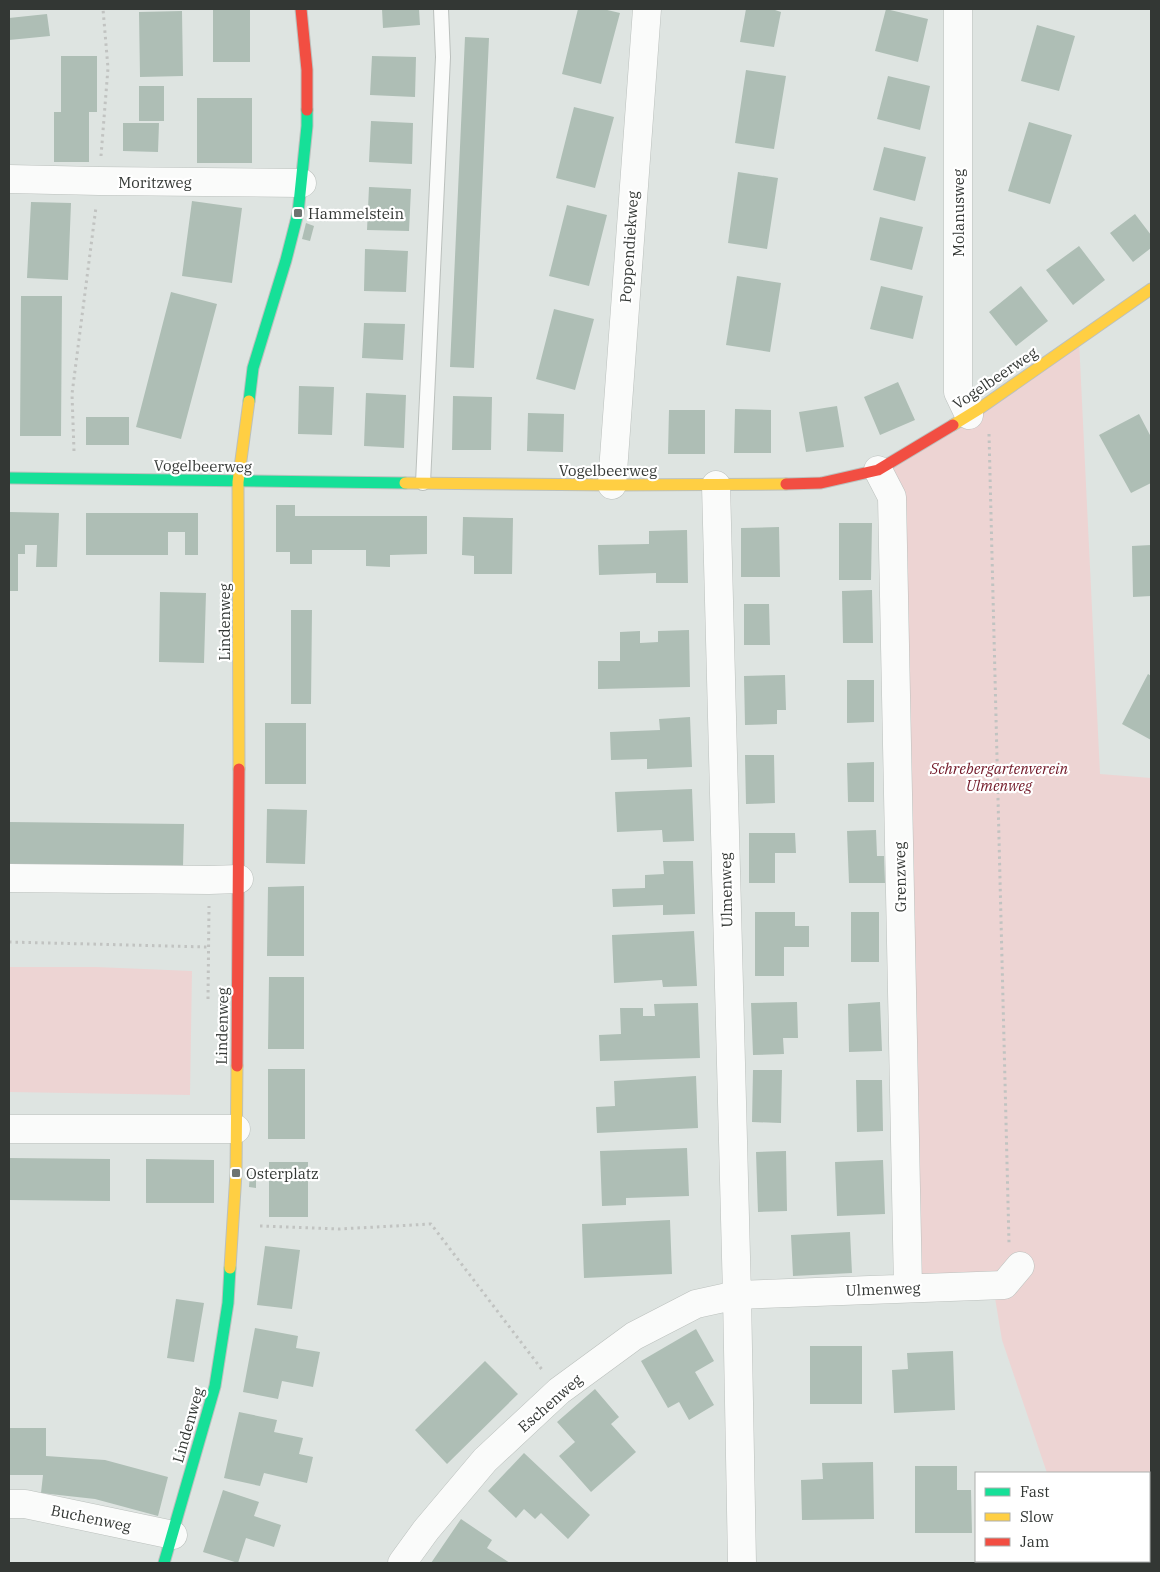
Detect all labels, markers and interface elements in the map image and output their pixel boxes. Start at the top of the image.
street label: Molanusweg [949,169,968,257]
street label: Moritzweg [118,173,192,192]
street label: Poppendiekweg [616,190,642,304]
place label: Hammelstein [308,204,404,223]
marker: Hammelstein [292,207,304,219]
street label: Vogelbeerweg [949,343,1041,413]
street label: Vogelbeerweg [154,456,252,476]
street label: Vogelbeerweg [559,461,657,480]
street label: Lindenweg [215,583,234,661]
park label: Schrebergartenverein Ulmenweg [929,759,1069,795]
street label: Grenzweg [890,842,910,912]
street label: Ulmenweg [716,852,736,928]
street label: Lindenweg [212,987,232,1065]
place label: Osterplatz [246,1164,319,1183]
marker: Osterplatz [230,1167,242,1179]
street label: Ulmenweg [845,1278,921,1300]
street label: Eschenweg [514,1370,586,1436]
street label: Lindenweg [168,1385,208,1465]
legend [975,1472,1150,1562]
text: Fast [1020,1482,1050,1501]
street label: Buchenweg [49,1500,133,1536]
text: Slow [1020,1507,1054,1526]
text: Jam [1020,1532,1049,1551]

